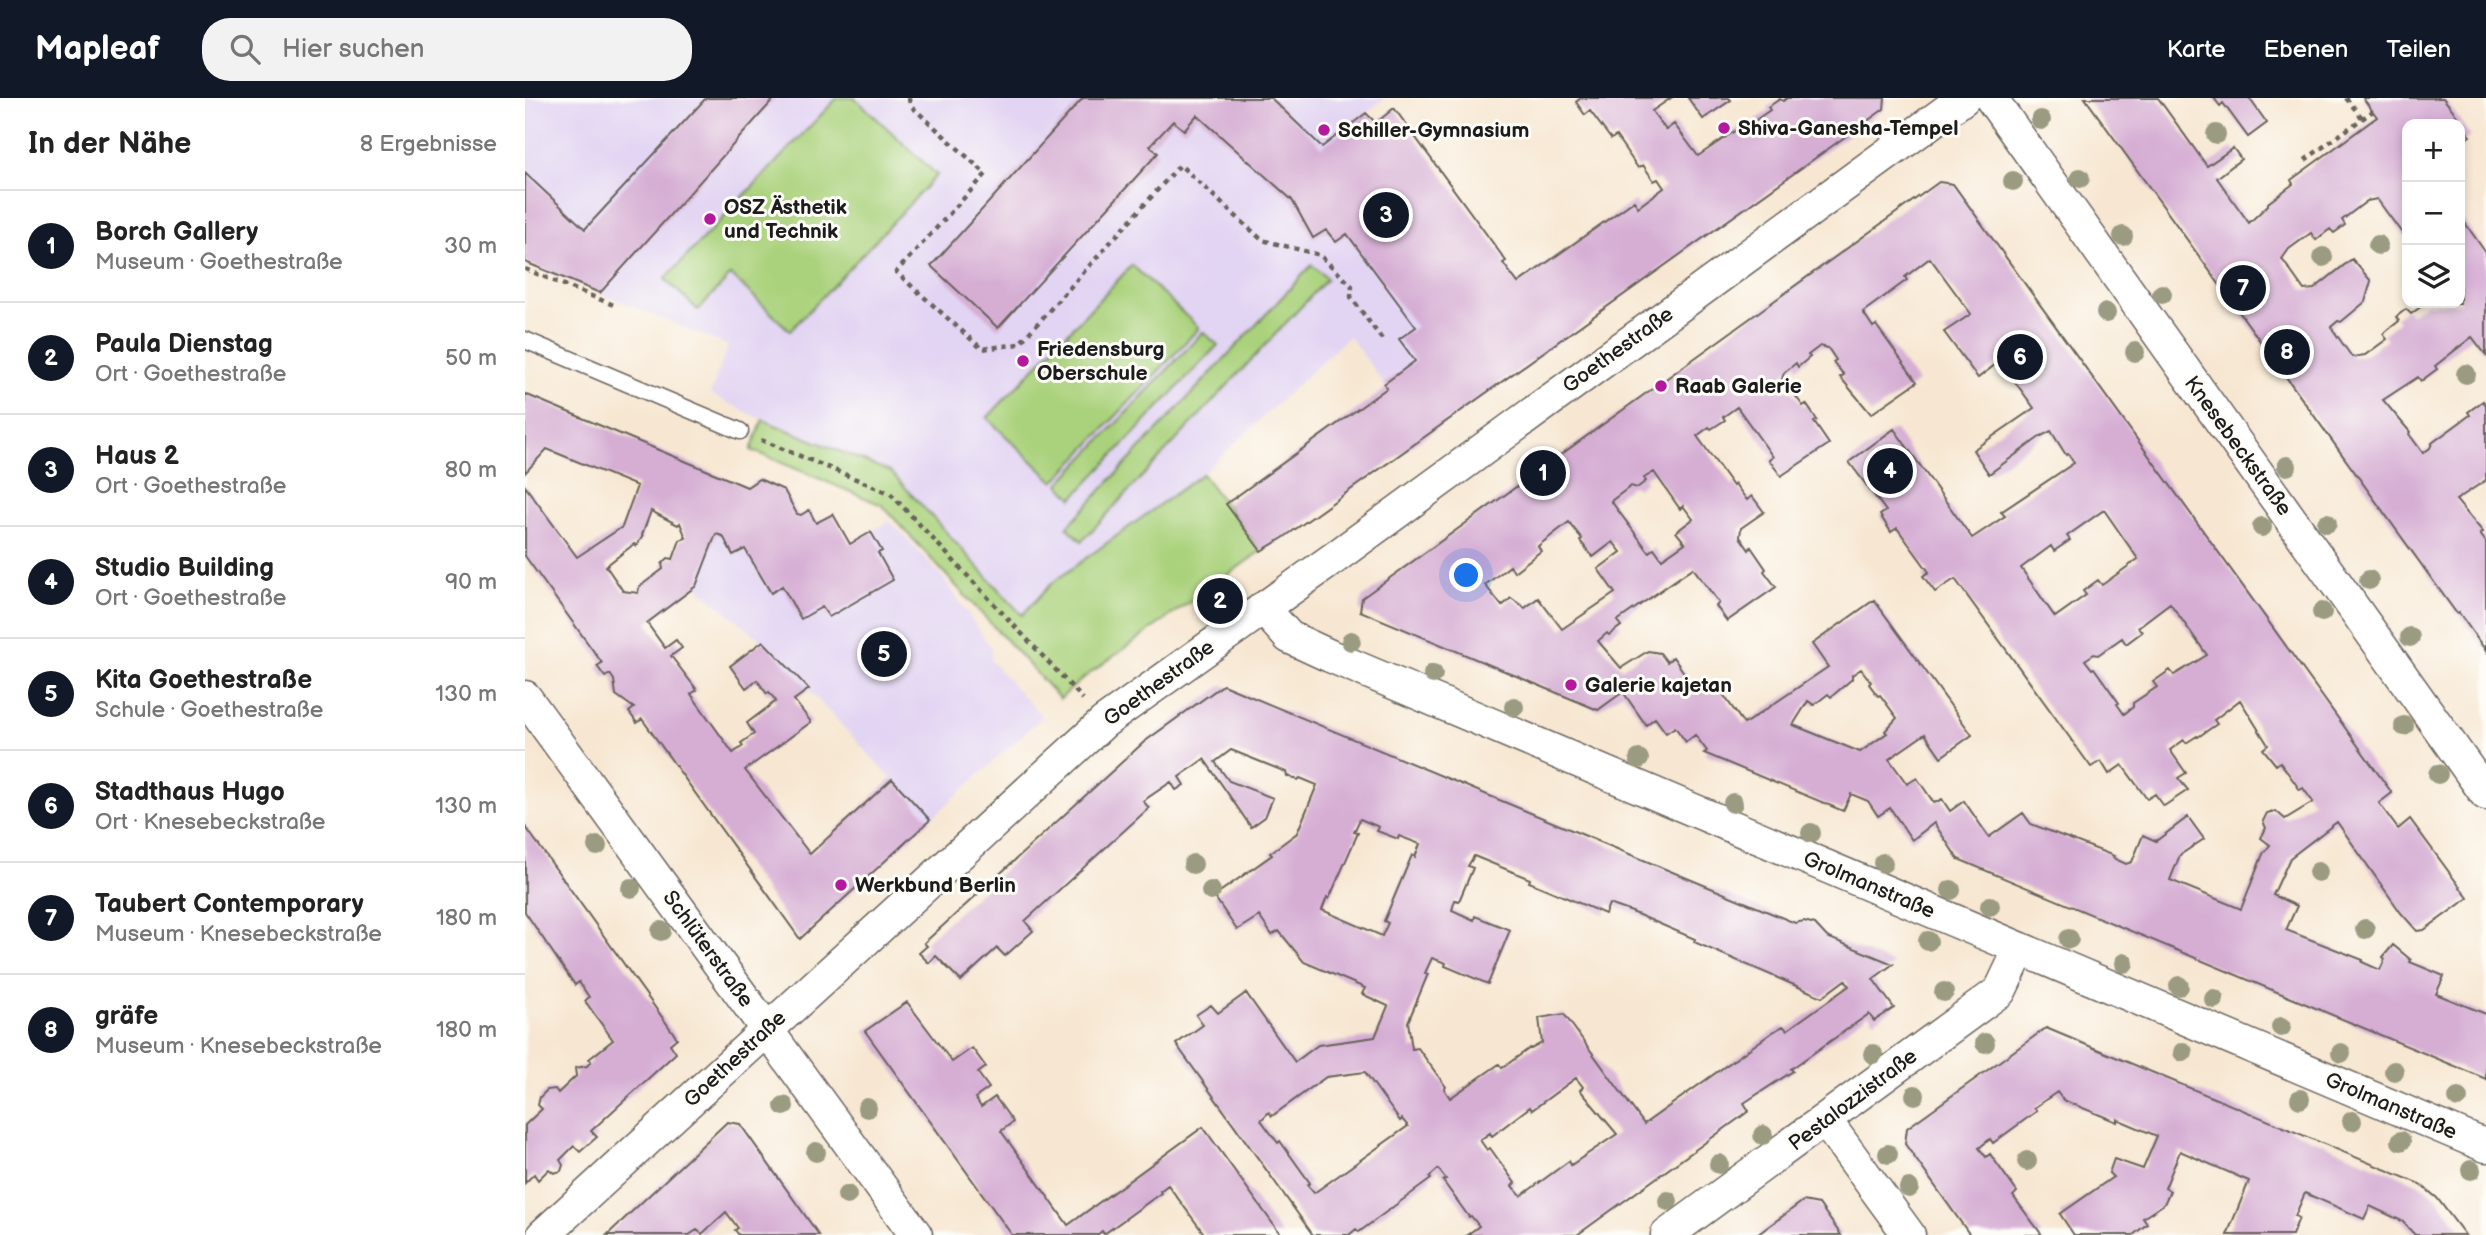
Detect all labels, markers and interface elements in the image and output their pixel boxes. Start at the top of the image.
search box [202,18,692,81]
text: Mapleaf [35,29,160,69]
icon: search [226,30,264,68]
text: Hier suchen [282,34,424,65]
text: Karte [2167,35,2225,64]
text: Ebenen [2263,35,2348,64]
text: Teilen [2386,35,2451,64]
place label: Shiva-Ganesha-Tempel [1738,116,1958,141]
place label: Schiller-Gymnasium [1338,118,1529,143]
map controls [2402,119,2465,308]
button: + [2402,119,2465,182]
marker: Shiva-Ganesha-Tempel [1716,120,1732,136]
marker: Schiller-Gymnasium [1316,122,1332,138]
text: In der Nähe [28,126,191,162]
text: 8 Ergebnisse [360,130,497,158]
button: − [2402,182,2465,245]
pin: 3 [1363,189,1409,241]
place label: OSZ Ästhetik und Technik [724,194,847,244]
marker: OSZ Ästhetik und Technik [702,211,718,227]
text: Borch Gallery [95,217,258,248]
text: 1 [46,232,56,260]
text: 30 m [444,232,497,260]
button: layers [2402,245,2465,308]
text: Museum · Goethestraße [95,248,343,276]
pin: 7 [2220,262,2266,314]
street label: Goethestraße [1558,301,1678,399]
pin: 8 [2264,326,2310,378]
text: Paula Dienstag [95,329,273,360]
pin: 6 [1997,331,2043,383]
place label: Friedensburg Oberschule [1037,337,1164,386]
text: 2 [44,344,58,372]
text: 50 m [445,344,497,372]
marker: Friedensburg Oberschule [1015,353,1031,369]
text: Ort · Goethestraße [95,360,286,388]
street label: Knesebeckstraße [2179,371,2297,521]
place label: Raab Galerie [1675,374,1802,399]
marker: Raab Galerie [1653,378,1669,394]
text: Haus 2 [95,441,179,472]
pin: 4 [1867,445,1913,497]
pin: 1 [1520,447,1566,499]
text: 3 [44,456,58,484]
text: 80 m [445,456,497,484]
text: Ort · Goethestraße [95,472,286,500]
text: Studio Building [95,553,274,584]
your location [1449,558,1483,592]
text: 4 [44,568,58,596]
text: 90 m [445,568,497,596]
pin: 2 [1197,575,1243,627]
text: Ort · Goethestraße [95,584,286,612]
pin: 5 [861,628,907,680]
street label: Goethestraße [1099,634,1219,732]
text: Kita Goethestraße [95,665,312,696]
place label: Galerie kajetan [1585,673,1732,698]
marker: Galerie kajetan [1563,677,1579,693]
text: 5 [44,680,58,708]
text: 130 m [435,680,497,708]
text: Schule · Goethestraße [95,696,323,724]
text: Stadthaus Hugo [95,777,285,808]
text: 6 [44,792,58,820]
text: 130 m [435,792,497,820]
text: Ort · Knesebeckstraße [95,808,325,836]
street label: Grolmanstraße [1799,846,1939,924]
place label: Werkbund Berlin [855,873,1016,898]
marker: Werkbund Berlin [833,877,849,893]
street label: Schlüterstraße [657,886,759,1012]
text: Taubert Contemporary [95,889,364,920]
text: 7 [45,904,57,932]
text: 180 m [436,904,497,932]
text: Museum · Knesebeckstraße [95,920,382,948]
text: gräfe [95,1001,158,1032]
street label: Goethestraße [679,1005,791,1113]
text: 8 [44,1016,58,1044]
text: 180 m [436,1016,497,1044]
text: Museum · Knesebeckstraße [95,1032,382,1060]
street label: Pestalozzistraße [1784,1044,1922,1156]
street label: Grolmanstraße [2321,1067,2461,1145]

